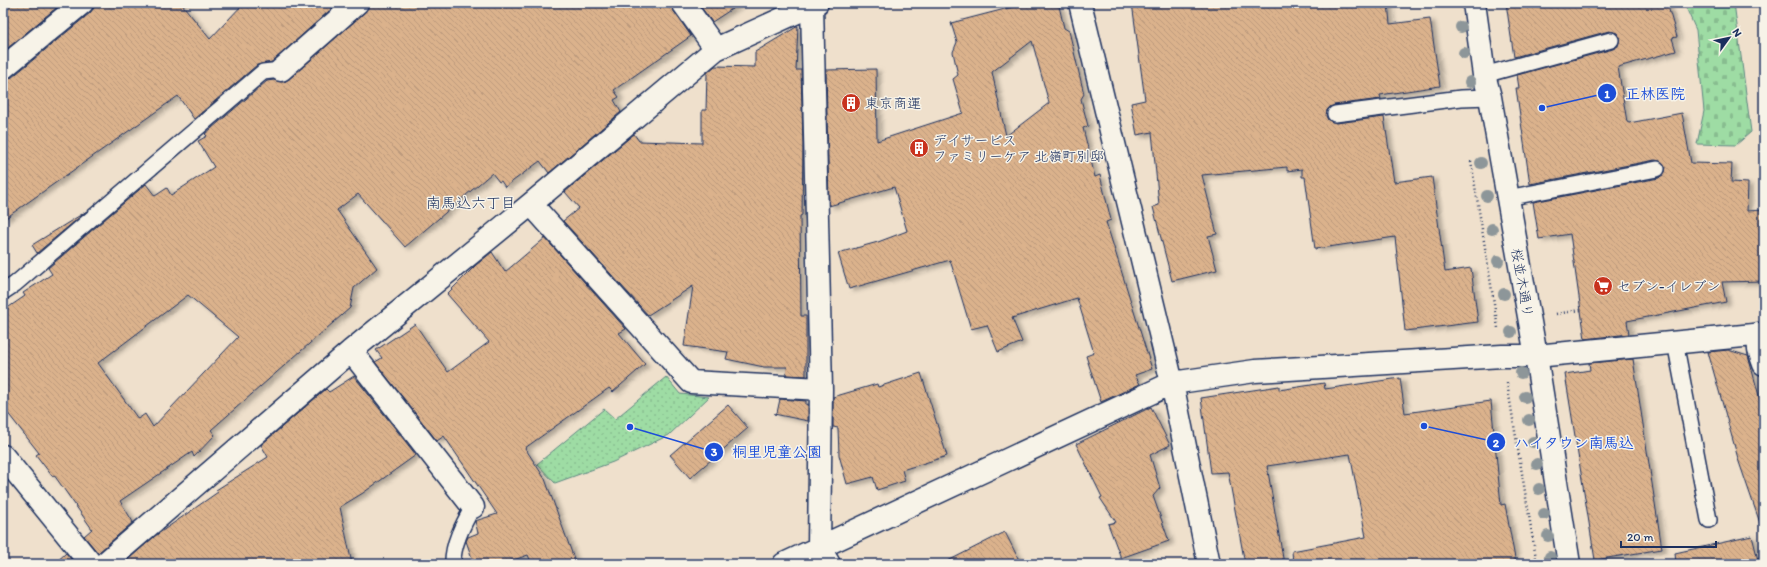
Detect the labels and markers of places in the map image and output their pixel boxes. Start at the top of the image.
callout: 正林医院 [1597,80,1693,107]
building icon: 東京商運 [840,92,862,114]
place label: 東京商運 [865,95,921,112]
place label: デイサービス ファミリーケア 北嶺町別邸 [933,132,1104,165]
building icon: デイサービス ファミリーケア 北嶺町別邸 [908,137,930,159]
supermarket icon: セブン-イレブン [1592,275,1614,297]
place label: セブン-イレブン [1617,278,1721,295]
callout: ハイタウン南馬込 [1486,429,1642,456]
callout: 桐里児童公園 [704,439,830,466]

